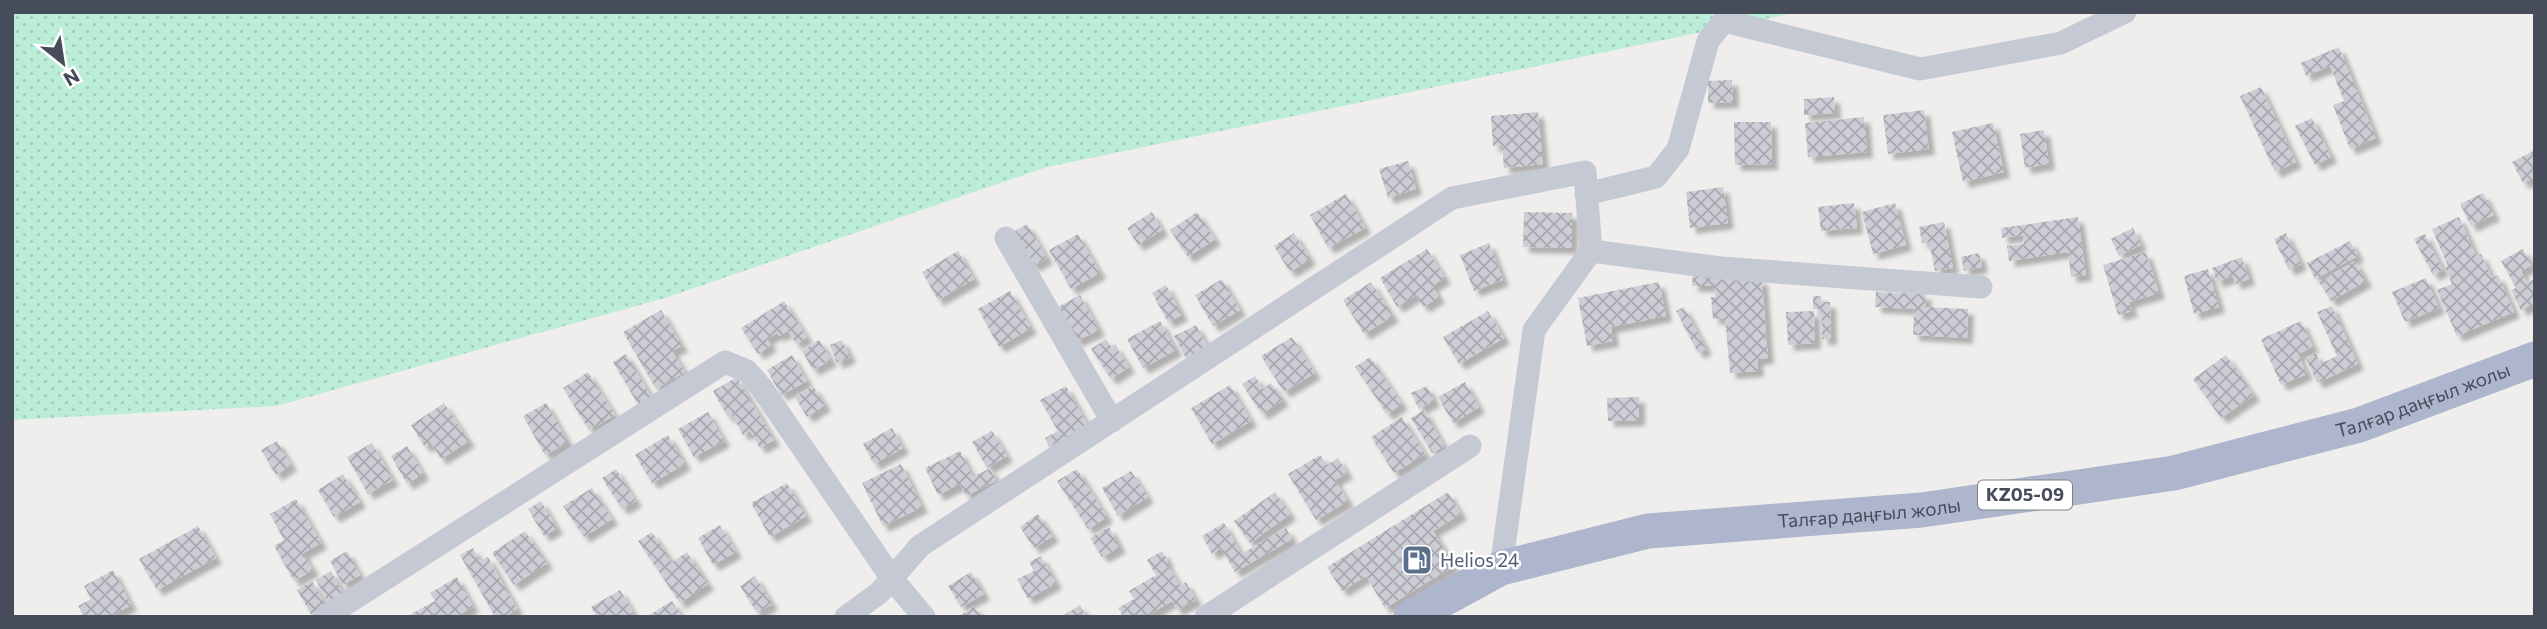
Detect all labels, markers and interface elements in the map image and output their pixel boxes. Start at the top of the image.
north arrow [28,28,98,98]
text: N [60,65,84,92]
street label: Талғар даңғыл жолы [2333,357,2513,442]
road number: KZ05-09 [1978,480,2072,509]
street label: Талғар даңғыл жолы [1777,492,1962,532]
fuel station icon: Helios 24 [1400,543,1434,577]
place label: Helios 24 [1440,548,1519,571]

